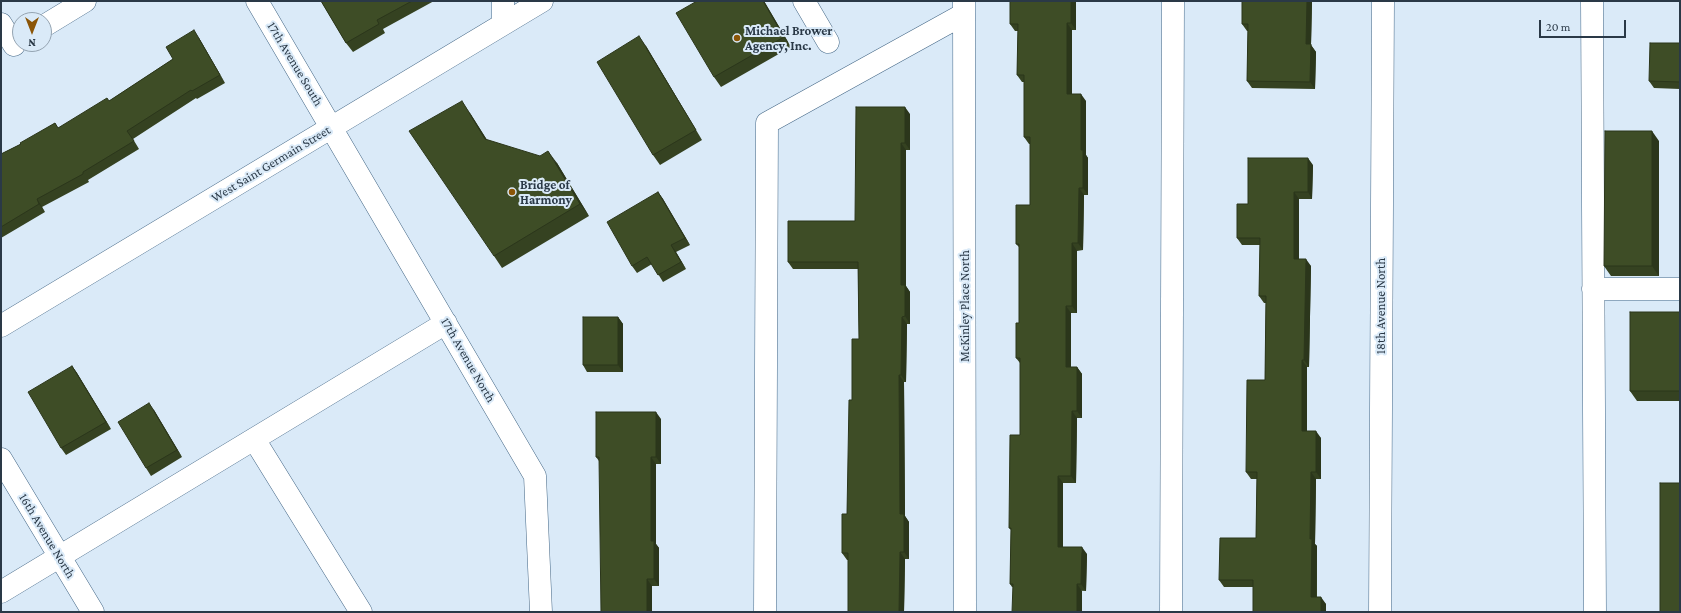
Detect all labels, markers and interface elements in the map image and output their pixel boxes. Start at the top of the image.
north arrow [12,12,52,52]
scale bar [1541,12,1628,38]
street label: 17th Avenue South [264,19,326,109]
text: 20 m [1546,20,1570,34]
place label: Michael Brower Agency, Inc. [745,23,833,54]
marker: Michael Brower Agency, Inc. [732,33,742,43]
text: N [28,37,36,49]
street label: West Saint Germain Street [208,122,334,206]
place label: Bridge of Harmony [520,177,572,208]
marker: Bridge of Harmony [507,187,517,197]
street label: McKinley Place North [957,250,973,362]
street label: 18th Avenue North [1373,258,1389,354]
street label: 17th Avenue North [437,315,499,405]
street label: 16th Avenue North [16,491,78,581]

